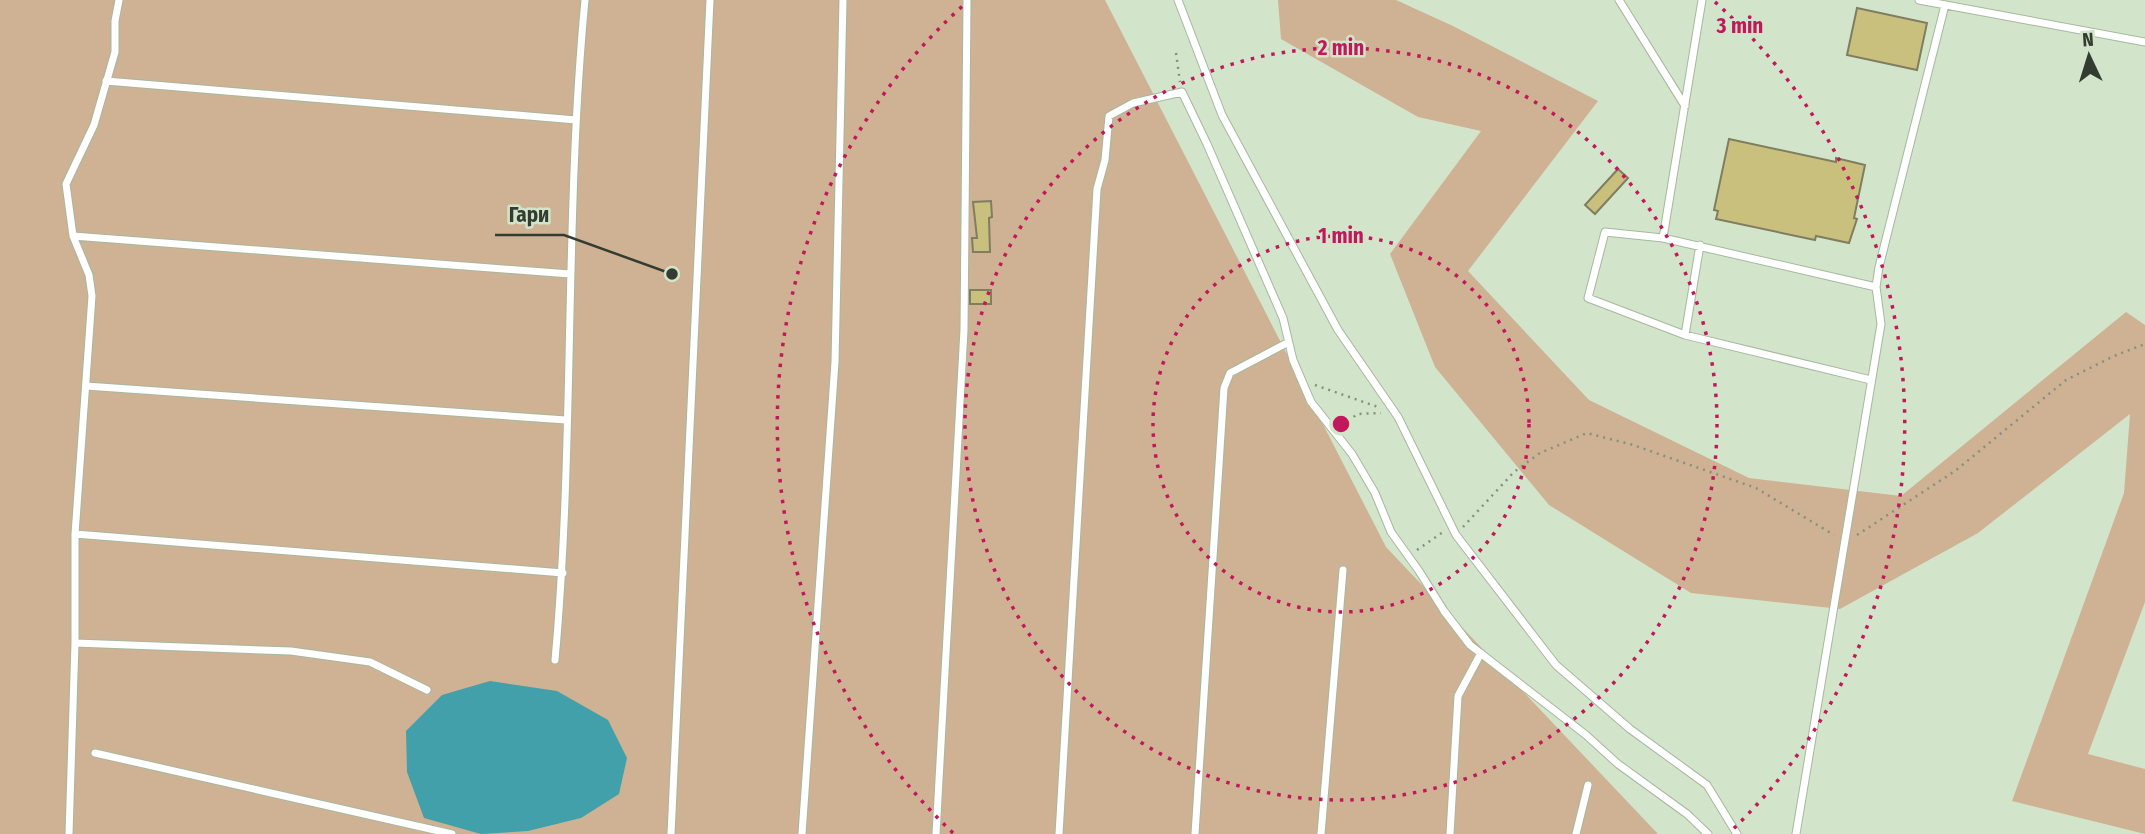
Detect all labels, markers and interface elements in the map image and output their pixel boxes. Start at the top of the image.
text: 3 min [1716,13,1763,39]
north arrow [2054,21,2124,91]
text: N [2081,28,2094,51]
text: 2 min [1317,35,1364,61]
callout: Гари [495,193,564,235]
text: Гари [509,202,549,228]
text: 1 min [1318,223,1364,249]
centre of rings [1329,412,1353,436]

